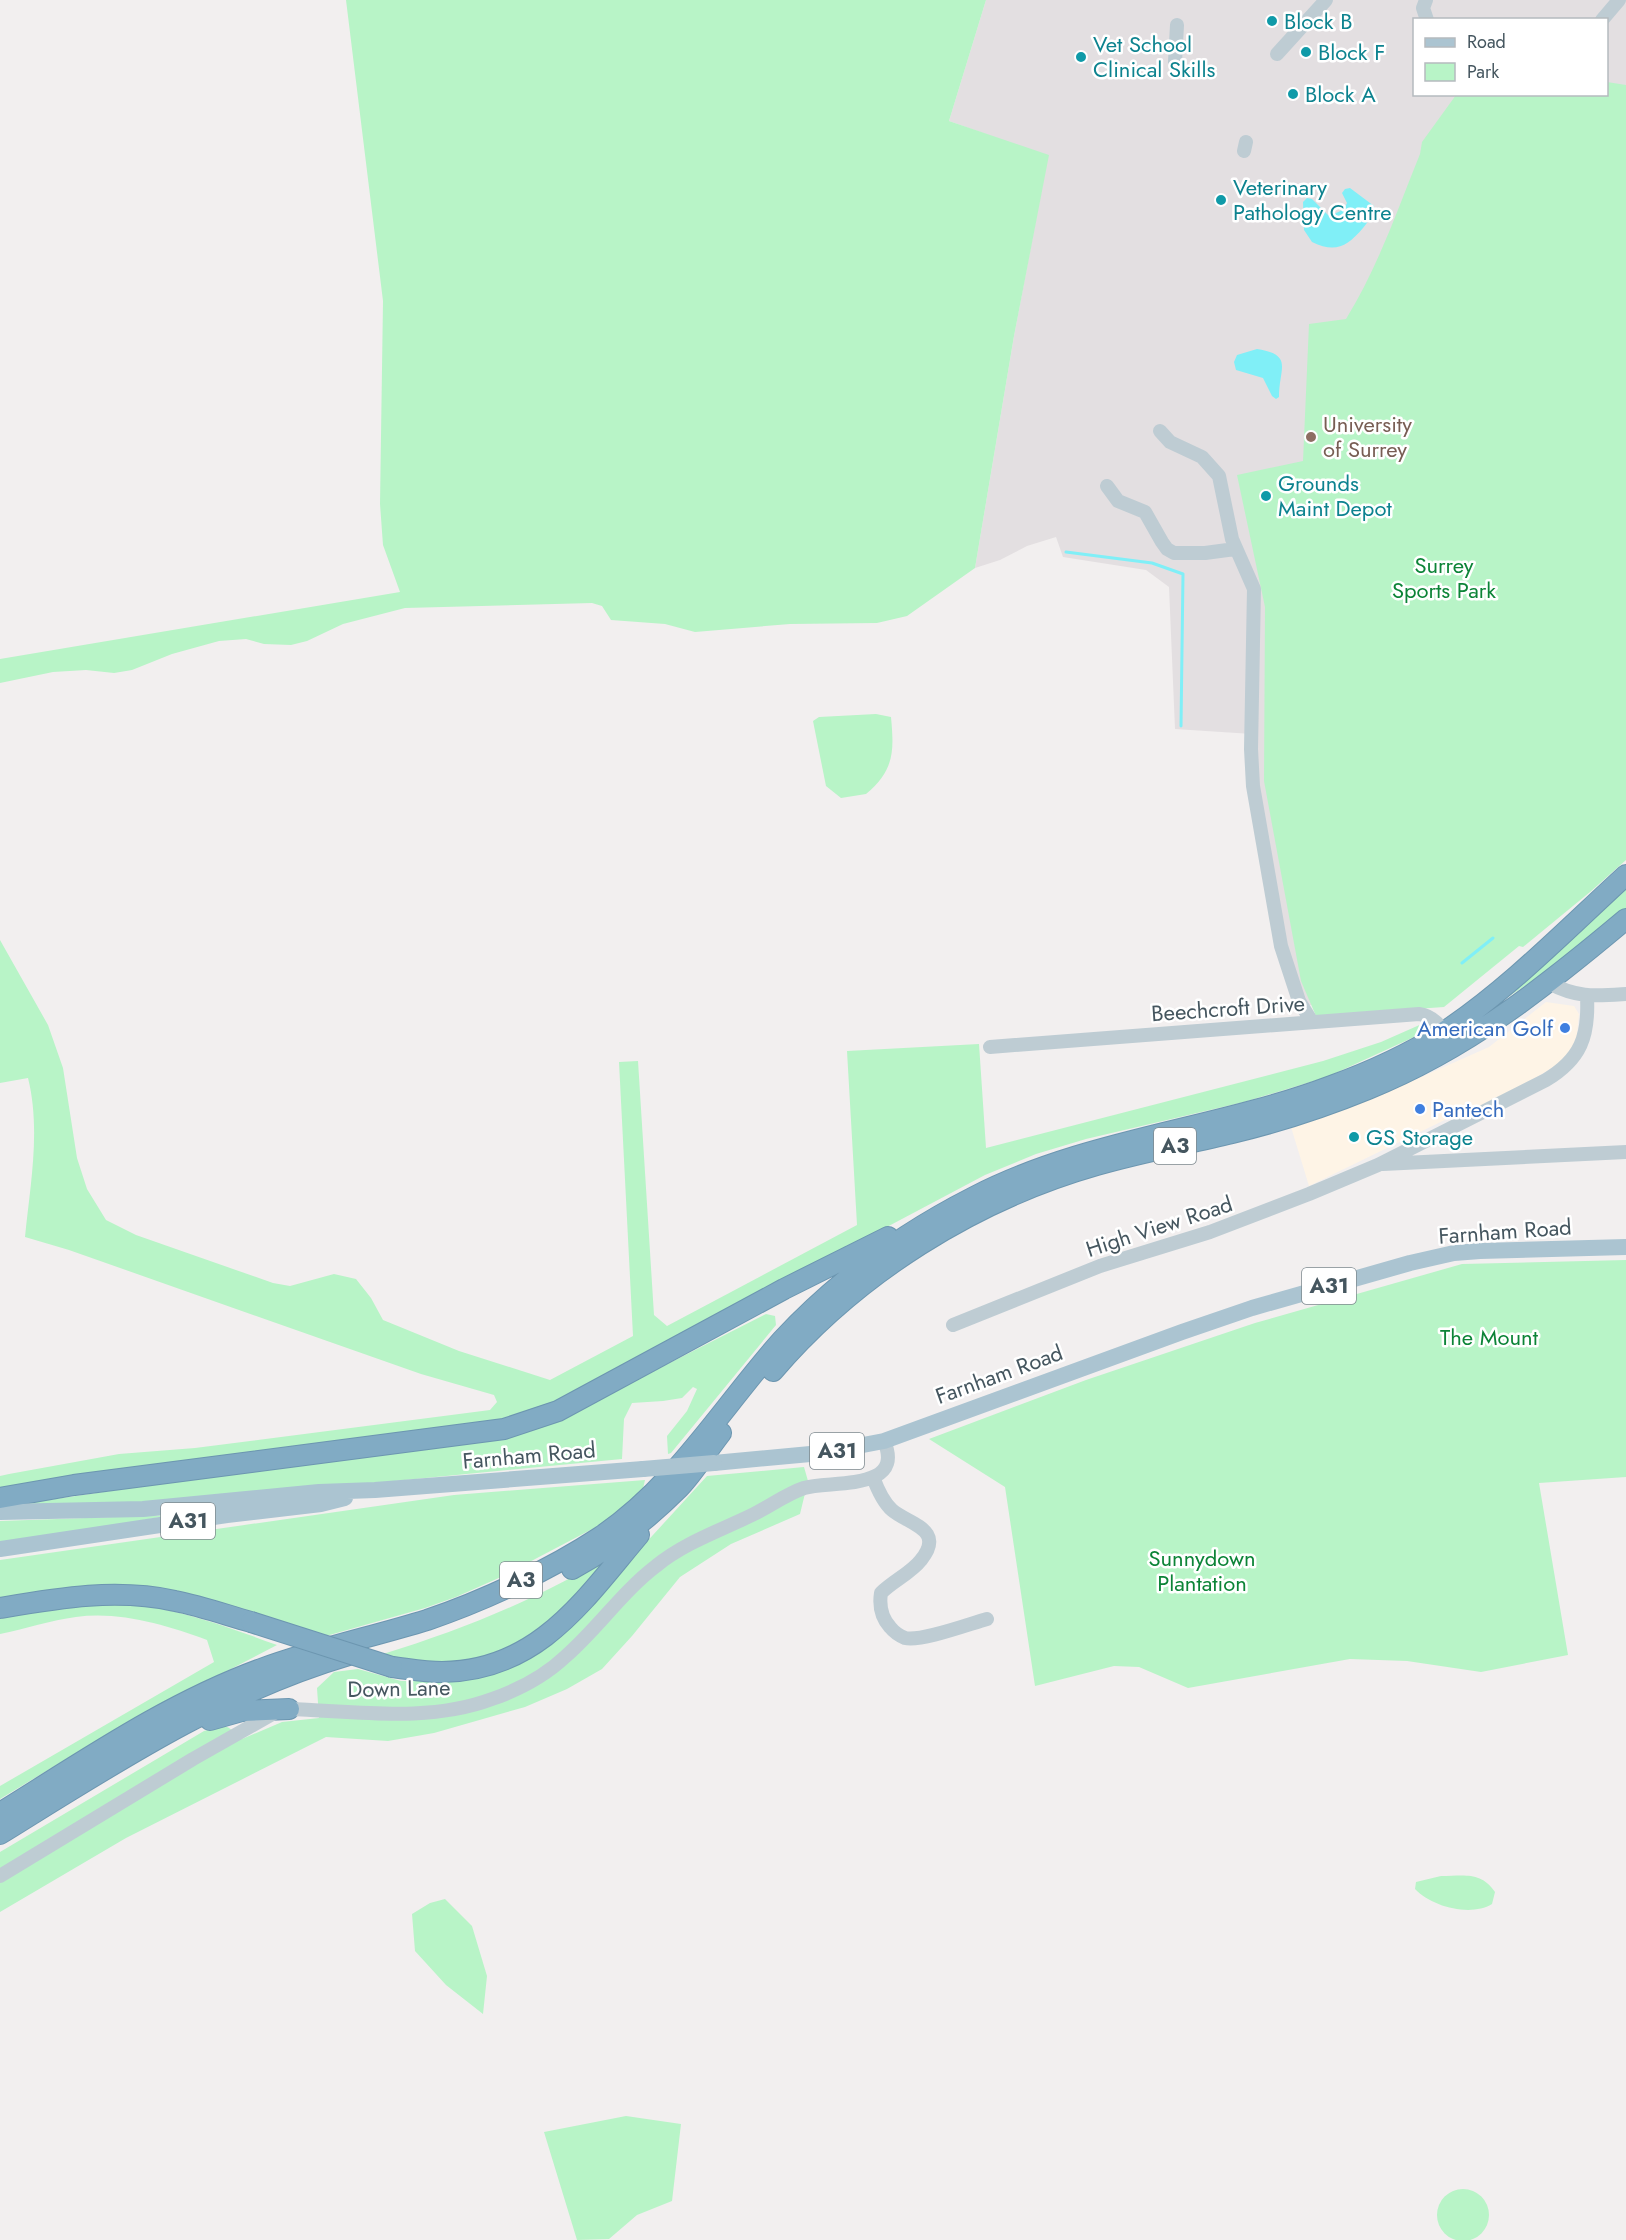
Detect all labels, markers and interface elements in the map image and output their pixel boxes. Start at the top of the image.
place label: Block B [1284,5,1352,37]
marker: Block B [1265,14,1279,28]
legend [1413,18,1608,96]
place label: Vet School Clinical Skills [1093,28,1215,85]
text: Road [1467,29,1506,55]
place label: Block F [1318,36,1385,68]
marker: Block F [1299,45,1313,59]
marker: Vet School Clinical Skills [1074,50,1088,64]
text: Park [1467,59,1499,85]
place label: Block A [1305,78,1376,110]
marker: Block A [1286,87,1300,101]
place label: Veterinary Pathology Centre [1233,171,1392,228]
marker: Veterinary Pathology Centre [1214,193,1228,207]
place label: University of Surrey [1323,408,1412,465]
marker: University of Surrey [1304,430,1318,444]
place label: Grounds Maint Depot [1278,467,1392,524]
marker: Grounds Maint Depot [1259,489,1273,503]
park label: Surrey Sports Park [1392,549,1496,606]
street label: Beechcroft Drive [1150,987,1306,1029]
place label: American Golf [1417,1012,1554,1044]
marker: American Golf [1558,1021,1572,1035]
place label: Pantech [1432,1093,1504,1125]
marker: Pantech [1413,1102,1427,1116]
place label: GS Storage [1366,1121,1473,1153]
road number: A3 [1154,1128,1196,1164]
marker: GS Storage [1347,1130,1361,1144]
street label: High View Road [1082,1187,1236,1265]
street label: Farnham Road [1437,1210,1573,1252]
road number: A31 [1302,1268,1356,1304]
park label: The Mount [1440,1321,1539,1353]
street label: Farnham Road [931,1336,1067,1412]
street label: Farnham Road [461,1433,597,1477]
road number: A31 [810,1433,864,1469]
road number: A31 [161,1503,215,1539]
park label: Sunnydown Plantation [1148,1542,1256,1599]
road number: A3 [500,1562,542,1598]
street label: Down Lane [347,1671,451,1705]

